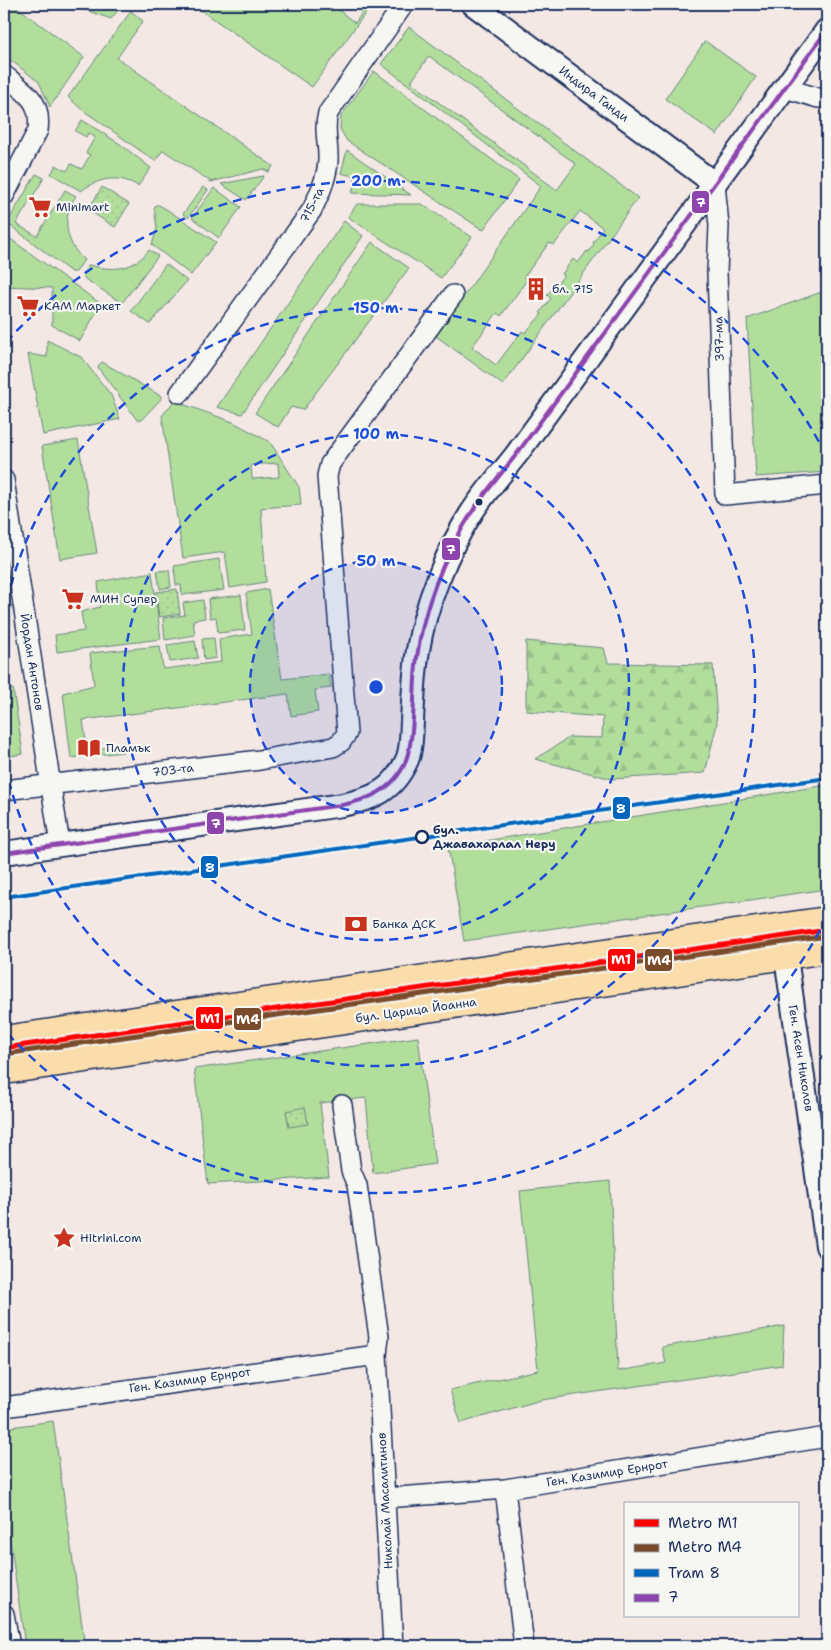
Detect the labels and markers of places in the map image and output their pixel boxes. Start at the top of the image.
supermarket icon: Minimart [27,194,53,220]
place label: Minimart [56,199,109,215]
building icon: бл. 715 [523,276,549,302]
place label: бл. 715 [552,281,593,297]
supermarket icon: КАМ Маркет [15,293,41,319]
place label: КАМ Маркет [44,298,122,314]
unlabelled marker [474,497,484,507]
supermarket icon: МИН Супер [60,586,86,612]
place label: МИН Супер [90,591,158,607]
centre of rings [367,678,385,696]
library icon: Пламък [76,735,102,761]
place label: Пламък [106,740,151,756]
place label: бул. Джавахарлал Неру [433,822,556,852]
marker: бул. Джавахарлал Неру [415,830,429,844]
bank icon: Банка ДСК [343,911,369,937]
place label: Банка ДСК [372,916,436,932]
place icon: Hitrini.com [51,1225,77,1251]
place label: Hitrini.com [80,1230,142,1246]

